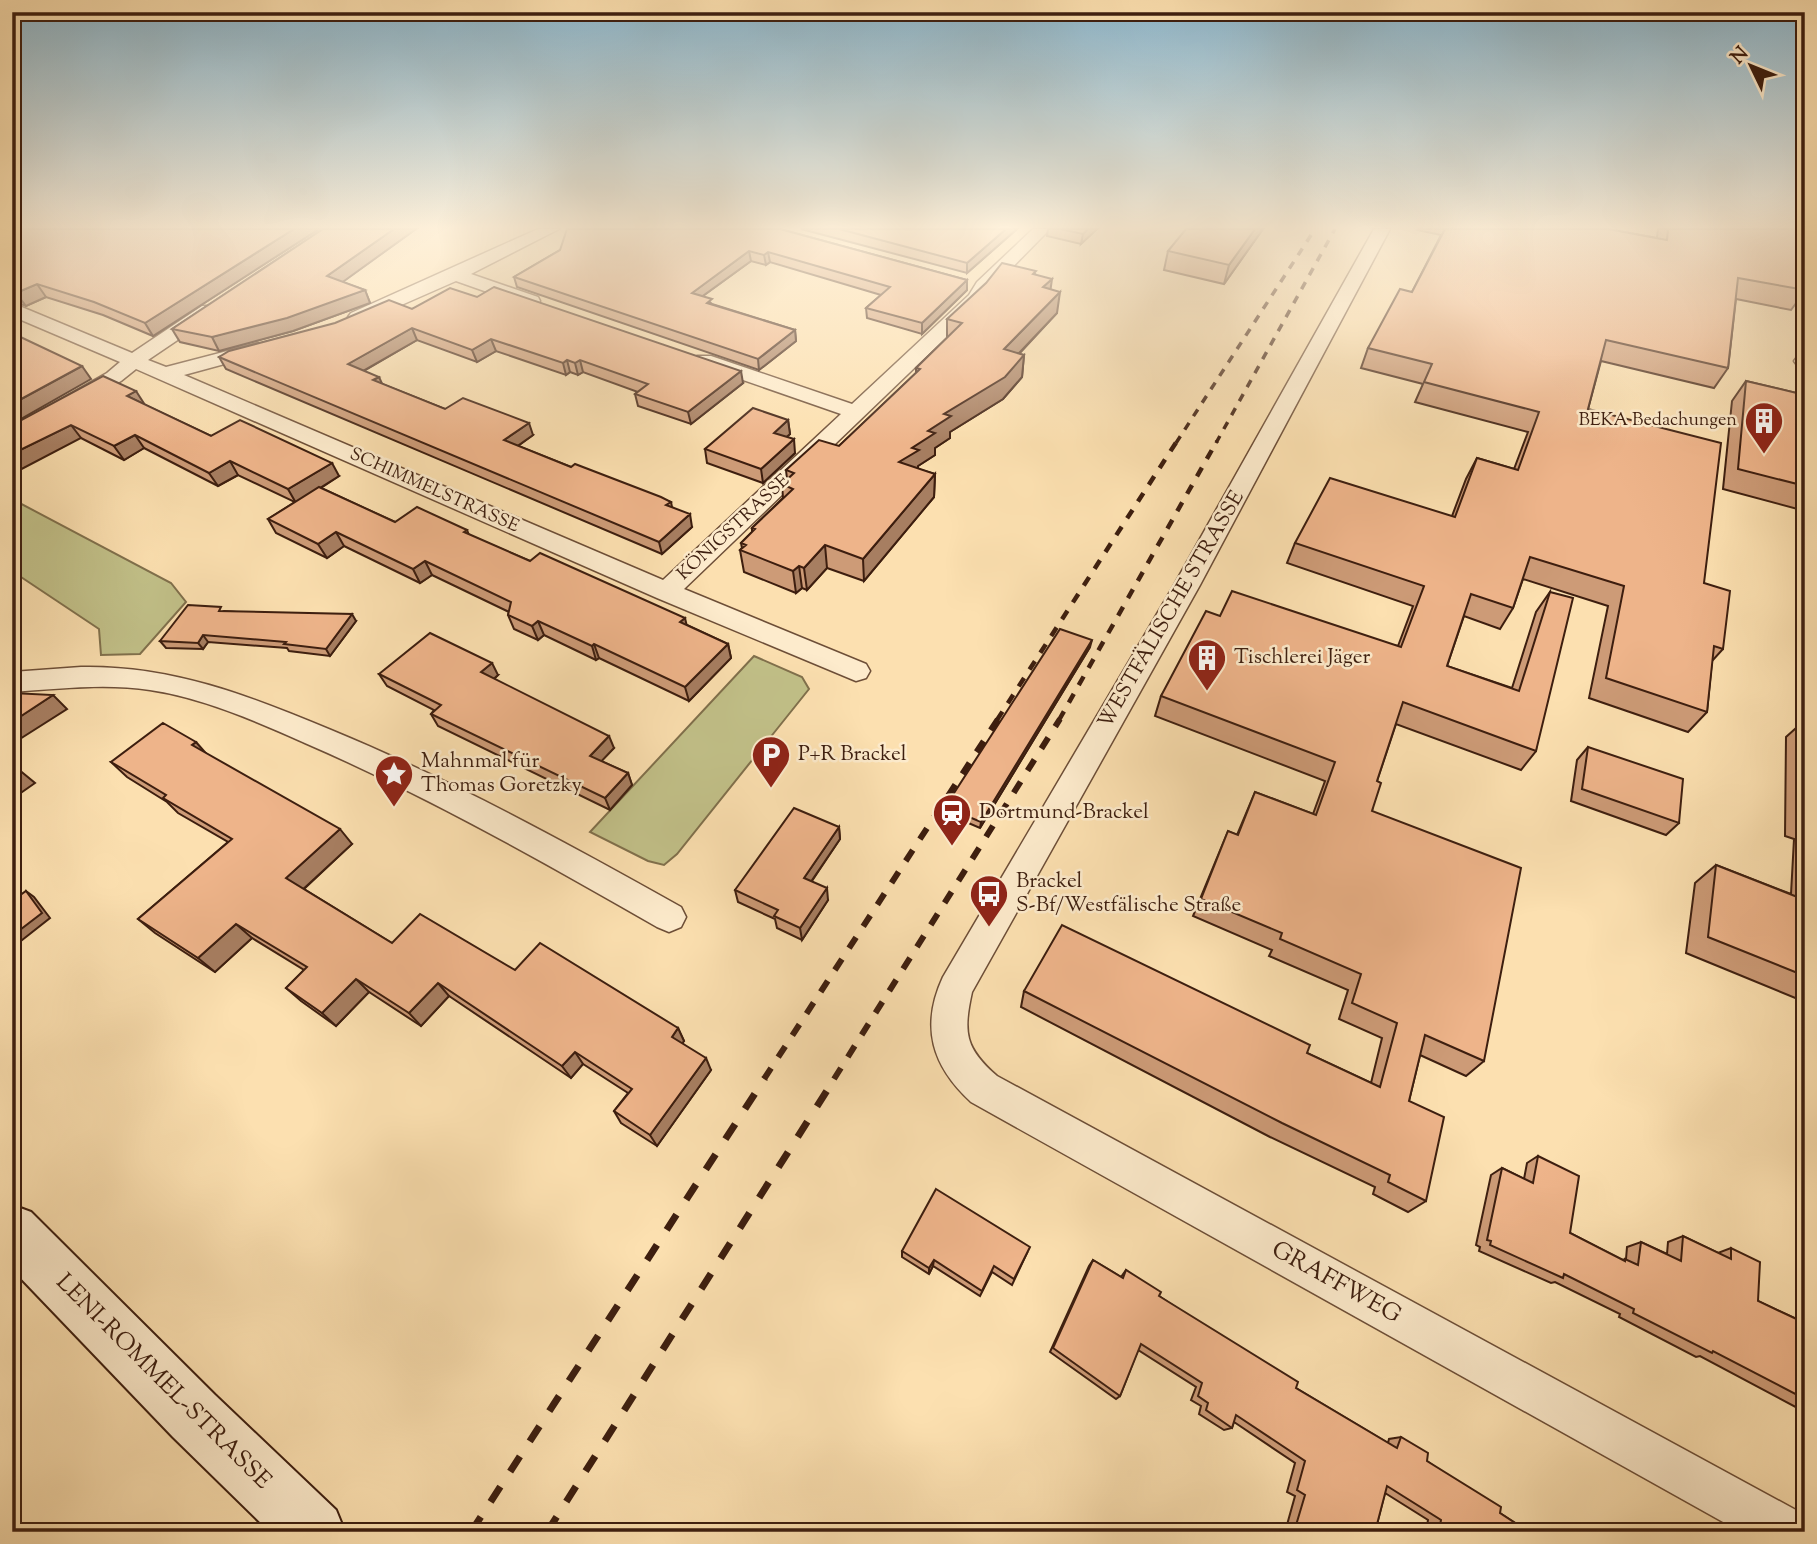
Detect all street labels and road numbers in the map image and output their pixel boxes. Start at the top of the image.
street label: SCHIMMELSTRASSE [345,442,523,540]
street label: KÖNIGSTRASSE [672,469,796,587]
street label: WESTFÄLISCHE STRASSE [1091,485,1253,735]
street label: GRAFFWEG [1265,1233,1407,1333]
street label: LENI-ROMMEL-STRASSE [47,1266,279,1498]

